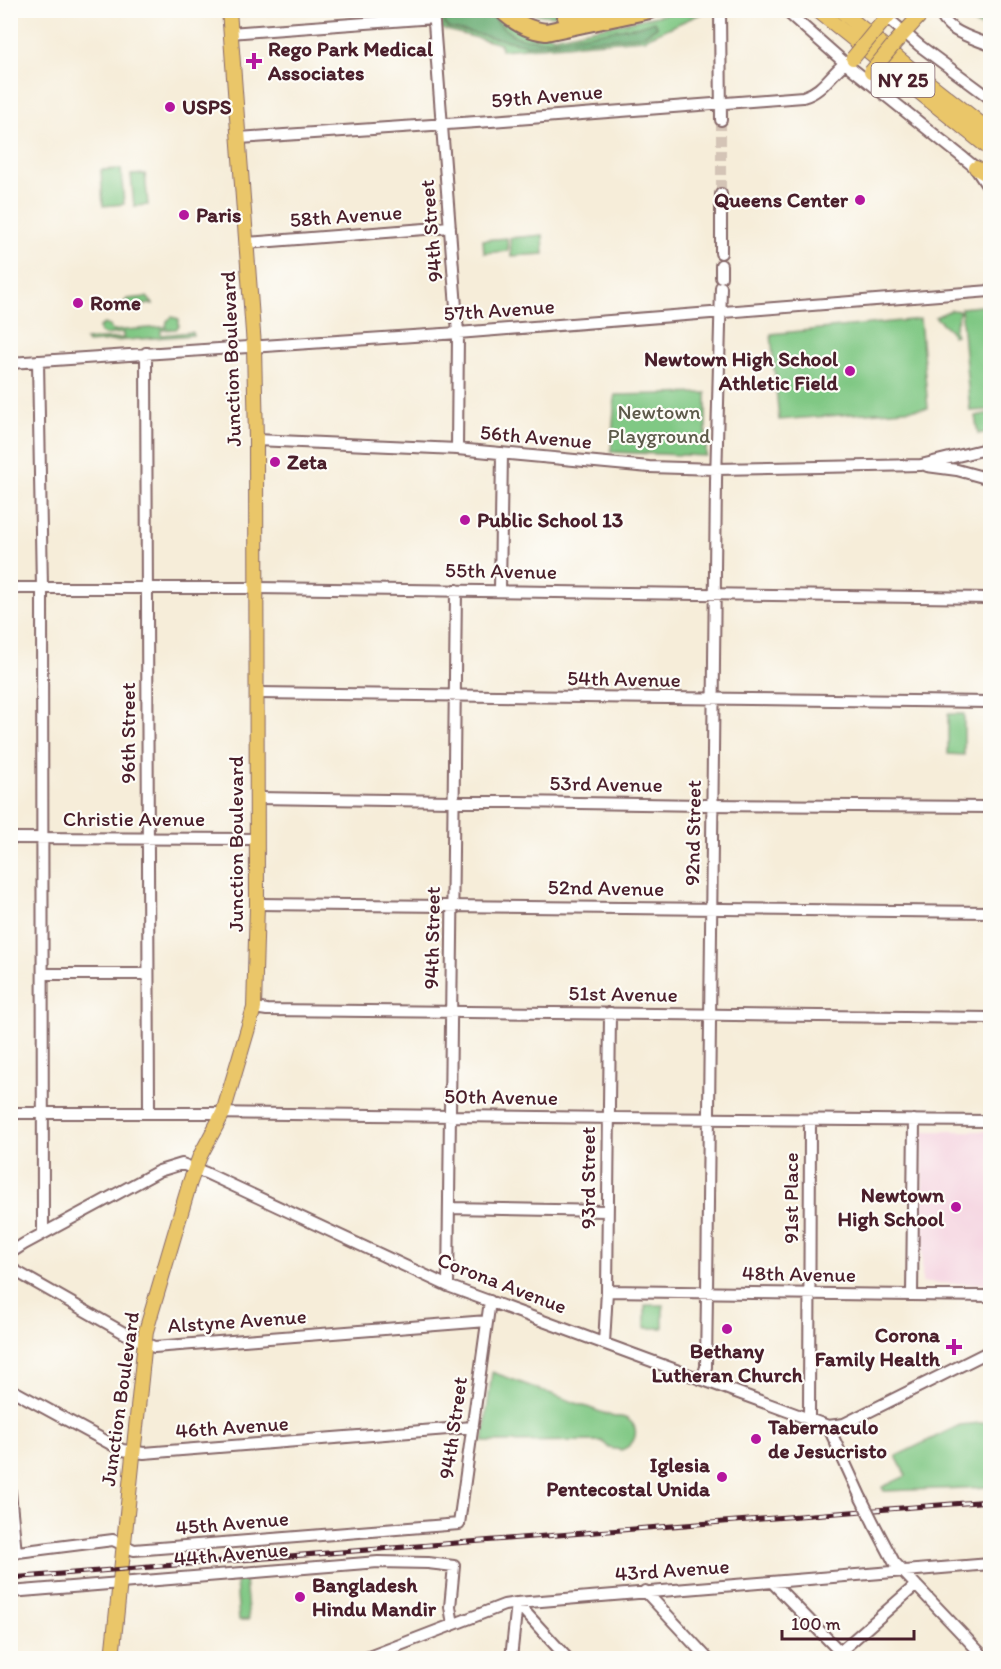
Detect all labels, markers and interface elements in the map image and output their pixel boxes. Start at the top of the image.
place label: Rego Park Medical Associates [267,36,434,85]
marker: Rego Park Medical Associates [245,52,263,70]
road number: NY 25 [872,63,934,97]
street label: 59th Avenue [490,78,604,113]
place label: USPS [182,94,232,119]
marker: USPS [163,100,177,114]
street label: 94th Street [414,179,447,283]
place label: Queens Center [714,187,849,212]
marker: Queens Center [853,193,867,207]
street label: 58th Avenue [289,199,403,232]
place label: Paris [196,202,241,227]
marker: Paris [177,208,191,222]
street label: Junction Boulevard [215,271,246,447]
place label: Rome [90,290,141,315]
street label: 57th Avenue [443,293,555,326]
marker: Rome [71,296,85,310]
place label: Newtown High School Athletic Field [644,346,839,395]
marker: Newtown High School Athletic Field [843,364,857,378]
park label: Newtown Playground [608,399,711,448]
street label: 56th Avenue [479,419,593,454]
place label: Zeta [287,449,328,474]
marker: Zeta [268,455,282,469]
place label: Public School 13 [477,507,623,532]
marker: Public School 13 [458,513,472,527]
street label: 55th Avenue [445,557,557,584]
street label: 54th Avenue [567,665,681,692]
street label: 96th Street [115,682,140,784]
street label: Junction Boulevard [223,756,248,932]
street label: 53rd Avenue [549,770,663,797]
street label: 92nd Street [679,780,706,886]
street label: Christie Avenue [63,806,205,831]
street label: 52nd Avenue [548,874,664,901]
street label: 94th Street [418,886,445,990]
street label: 51st Avenue [568,980,678,1007]
street label: 50th Avenue [444,1083,558,1110]
street label: 93rd Street [575,1127,600,1229]
street label: 91st Place [778,1152,803,1244]
place label: Newtown High School [838,1182,945,1232]
marker: Newtown High School [949,1200,963,1214]
street label: Corona Avenue [434,1246,570,1319]
street label: 48th Avenue [742,1260,856,1287]
street label: Alstyne Avenue [167,1303,307,1338]
street label: Junction Boulevard [95,1310,144,1488]
marker: Bethany Lutheran Church [720,1322,734,1336]
place label: Corona Family Health [815,1322,941,1372]
place label: Bethany Lutheran Church [651,1338,803,1387]
marker: Corona Family Health [945,1338,963,1356]
street label: 94th Street [433,1375,472,1481]
street label: 46th Avenue [174,1410,290,1443]
place label: Tabernaculo de Jesucristo [767,1414,887,1463]
marker: Tabernaculo de Jesucristo [749,1432,763,1446]
place label: Iglesia Pentecostal Unida [546,1452,711,1501]
marker: Iglesia Pentecostal Unida [715,1470,729,1484]
street label: 45th Avenue [174,1505,290,1540]
street label: 44th Avenue [172,1536,289,1571]
street label: 43rd Avenue [614,1553,730,1586]
place label: Bangladesh Hindu Mandir [312,1572,437,1621]
marker: Bangladesh Hindu Mandir [293,1590,307,1604]
scale bar [782,1603,914,1641]
text: 100 m [791,1613,841,1635]

